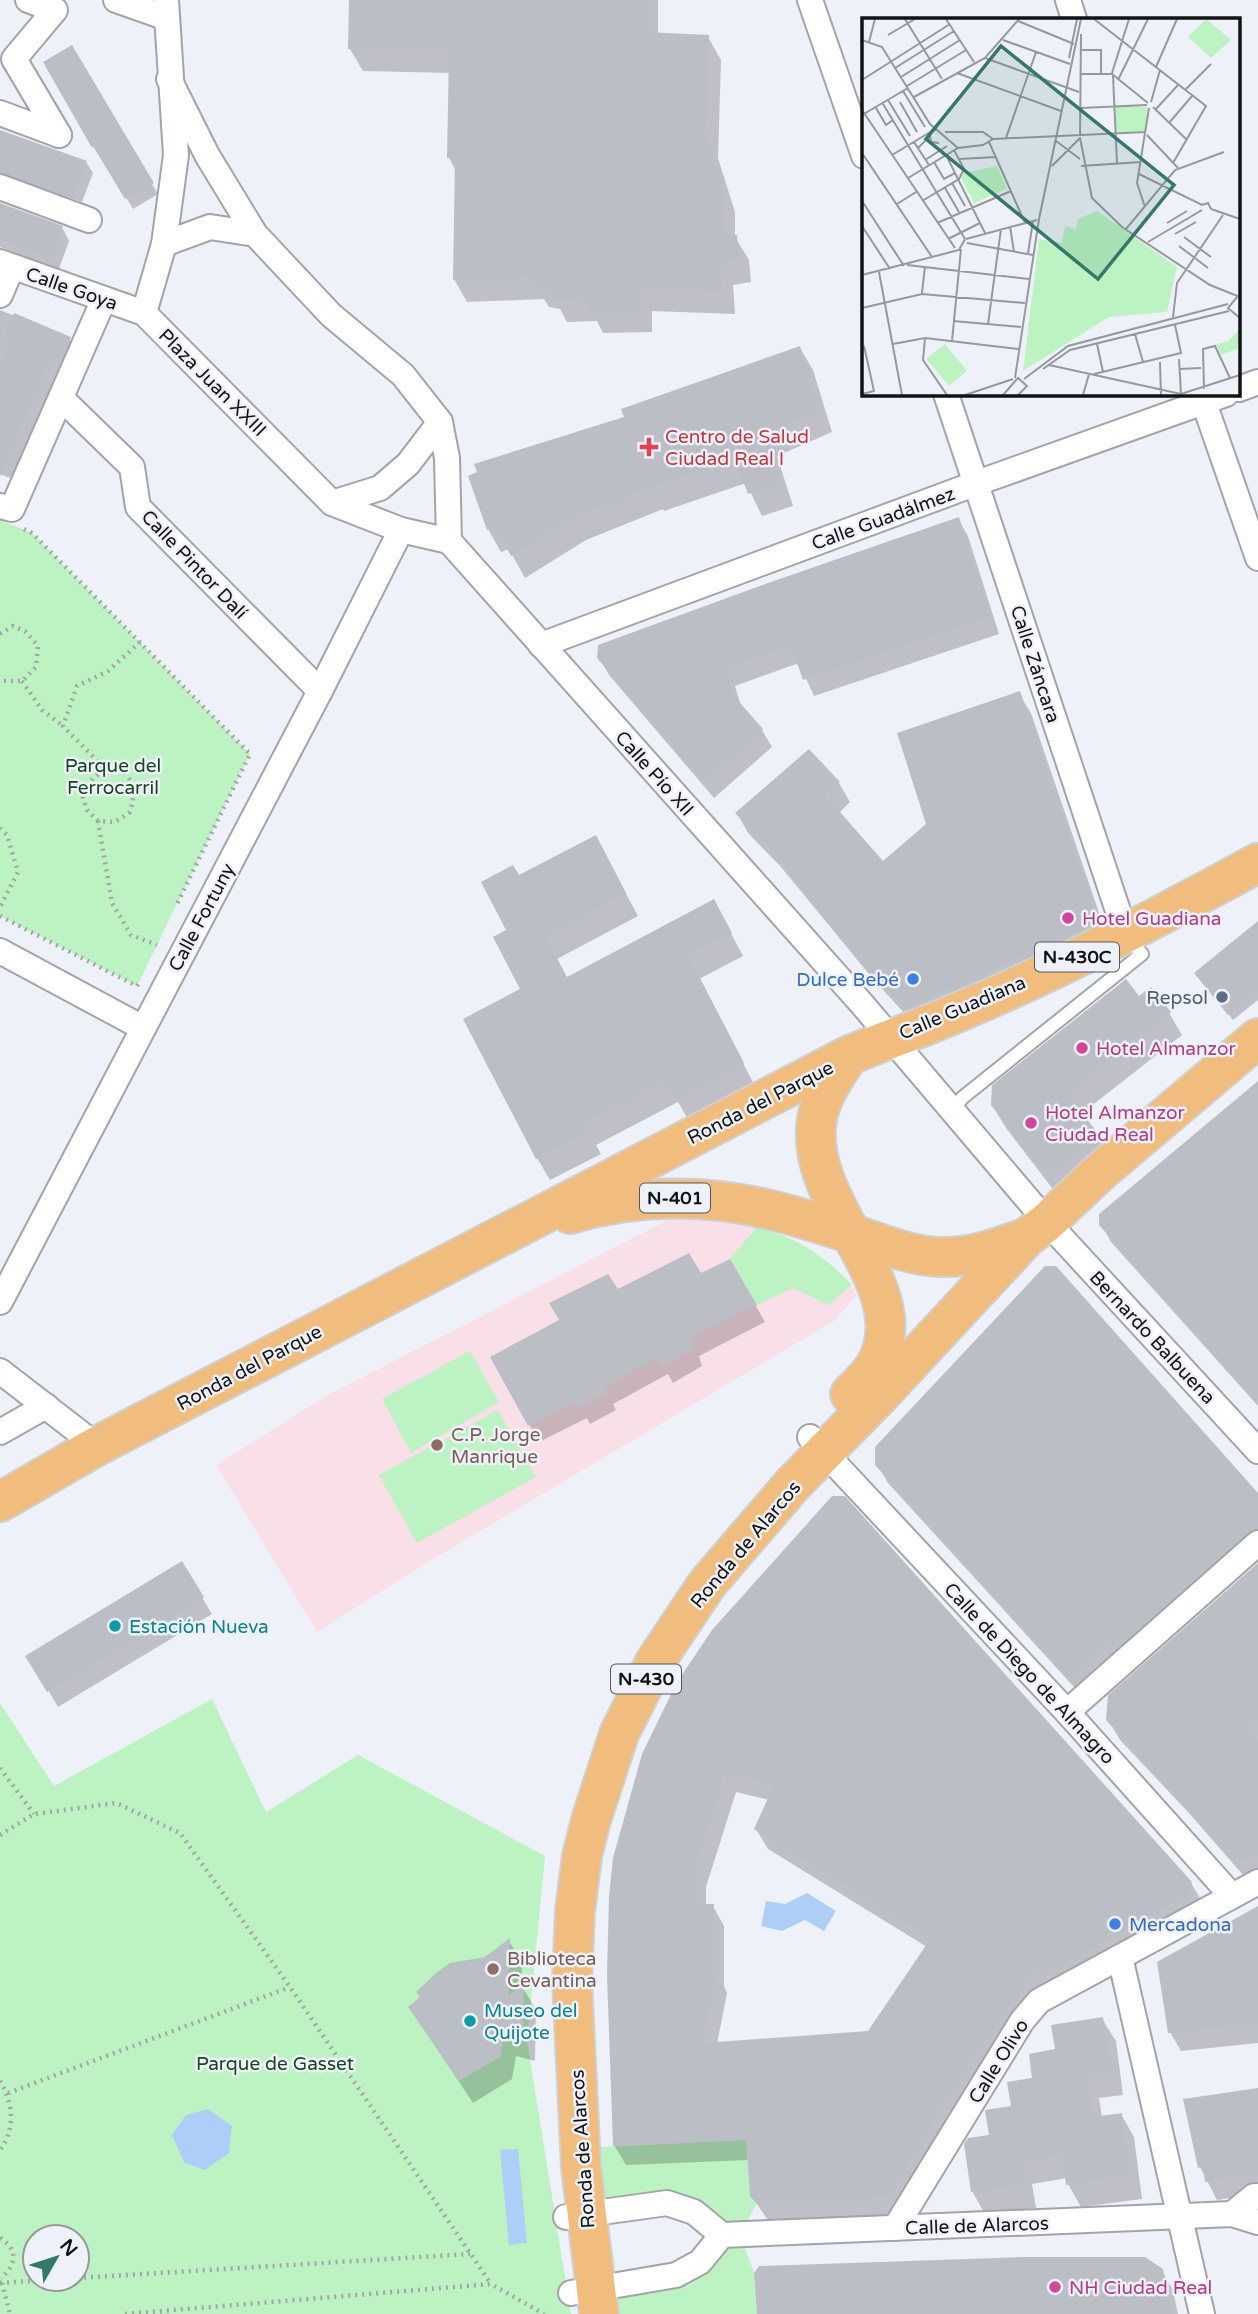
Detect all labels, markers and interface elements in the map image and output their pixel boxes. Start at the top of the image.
inset map [862,18,1240,396]
street label: Calle Goya [23,263,120,315]
street label: Plaza Juan XXIII [154,324,271,441]
place label: Centro de Salud Ciudad Real I [665,426,809,470]
marker: Centro de Salud Ciudad Real I [639,437,659,457]
street label: Calle Guadálmez [809,483,958,555]
street label: Calle Pintor Dalí [137,506,252,624]
street label: Calle Záncara [1006,603,1064,726]
street label: Calle Pío XII [610,727,698,821]
park label: Parque del Ferrocarril [65,755,161,799]
street label: Calle Fortuny [164,860,240,975]
place label: Hotel Guadiana [1082,908,1221,930]
marker: Hotel Guadiana [1060,910,1076,926]
road number: N-430C [1035,942,1119,972]
place label: Dulce Bebé [796,969,899,991]
street label: Calle Guadiana [896,971,1029,1044]
marker: Dulce Bebé [905,971,921,987]
place label: Repsol [1146,987,1208,1009]
marker: Repsol [1214,989,1230,1005]
place label: Hotel Almanzor [1096,1038,1237,1060]
marker: Hotel Almanzor [1074,1040,1090,1056]
street label: Ronda del Parque [684,1057,837,1149]
place label: Hotel Almanzor Ciudad Real [1045,1102,1186,1146]
marker: Hotel Almanzor Ciudad Real [1023,1115,1039,1131]
road number: N-401 [640,1184,710,1212]
street label: Bernardo Balbuena [1085,1267,1220,1409]
street label: Ronda del Parque [173,1320,326,1415]
place label: C.P. Jorge Manrique [451,1424,540,1468]
marker: C.P. Jorge Manrique [429,1437,445,1453]
street label: Ronda de Alarcos [686,1477,805,1613]
street label: Calle de Diego de Almagro [939,1578,1119,1769]
place label: Estación Nueva [129,1616,269,1638]
marker: Estación Nueva [107,1618,123,1634]
road number: N-430 [611,1664,681,1694]
place label: Mercadona [1129,1914,1231,1936]
marker: Mercadona [1107,1916,1123,1932]
place label: Biblioteca Cevantina [507,1948,597,1992]
marker: Biblioteca Cevantina [485,1961,501,1977]
place label: Museo del Quijote [484,2000,578,2044]
marker: Museo del Quijote [462,2013,478,2029]
street label: Calle Olivo [964,2015,1033,2108]
park label: Parque de Gasset [196,2053,354,2075]
street label: Ronda de Alarcos [566,2069,600,2229]
street label: Calle de Alarcos [905,2212,1049,2240]
north arrow [21,2223,91,2293]
text: N [55,2235,82,2261]
place label: NH Ciudad Real [1069,2277,1212,2299]
marker: NH Ciudad Real [1047,2279,1063,2295]

